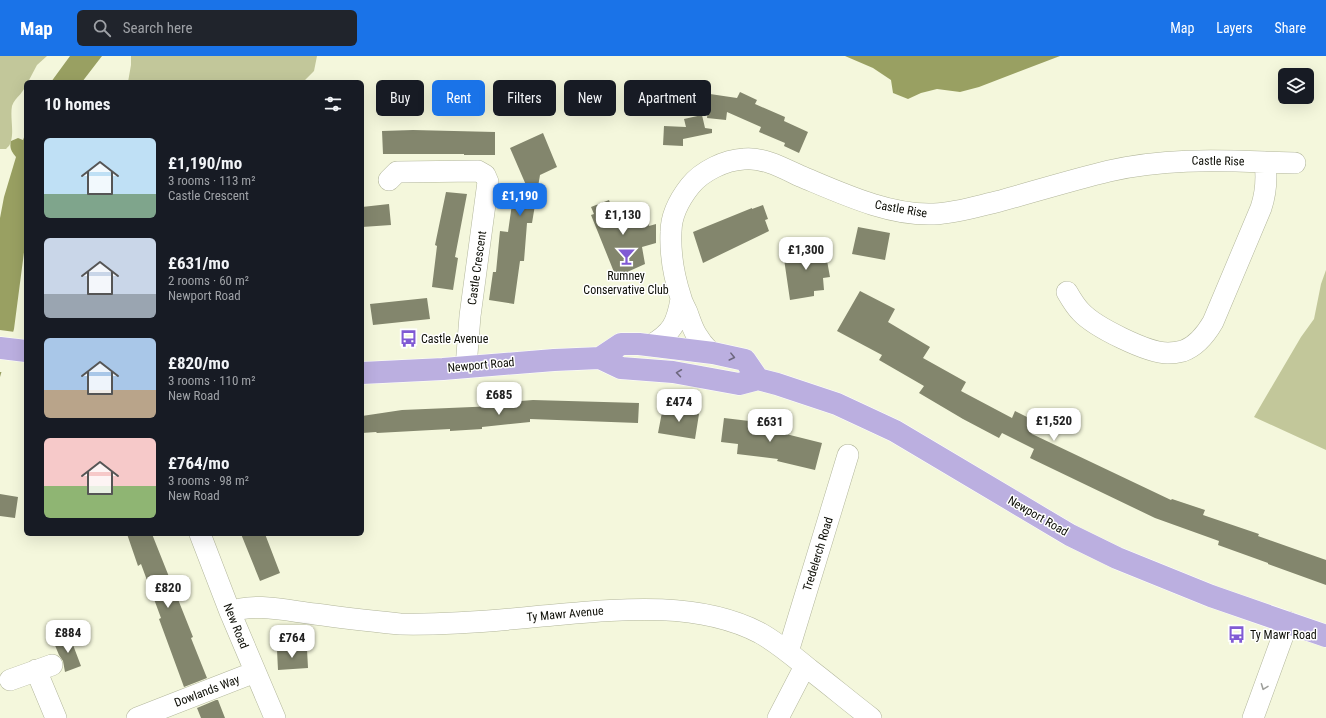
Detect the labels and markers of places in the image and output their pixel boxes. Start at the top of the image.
pin: £1,190 [487,183,553,217]
pin: £1,130 [590,202,656,236]
pin: £1,300 [773,237,839,271]
bar icon: Rumney Conservative Club [616,247,636,267]
place label: Rumney Conservative Club [583,269,669,297]
bus stop icon: Castle Avenue [398,329,418,349]
place label: Castle Avenue [421,332,489,346]
pin: £685 [475,382,523,416]
pin: £474 [655,389,703,423]
pin: £1,520 [1021,408,1087,442]
pin: £631 [746,409,794,443]
pin: £820 [144,575,192,609]
pin: £884 [44,620,92,654]
pin: £764 [268,625,316,659]
bus stop icon: Ty Mawr Road [1227,625,1247,645]
place label: Ty Mawr Road [1250,628,1317,642]

